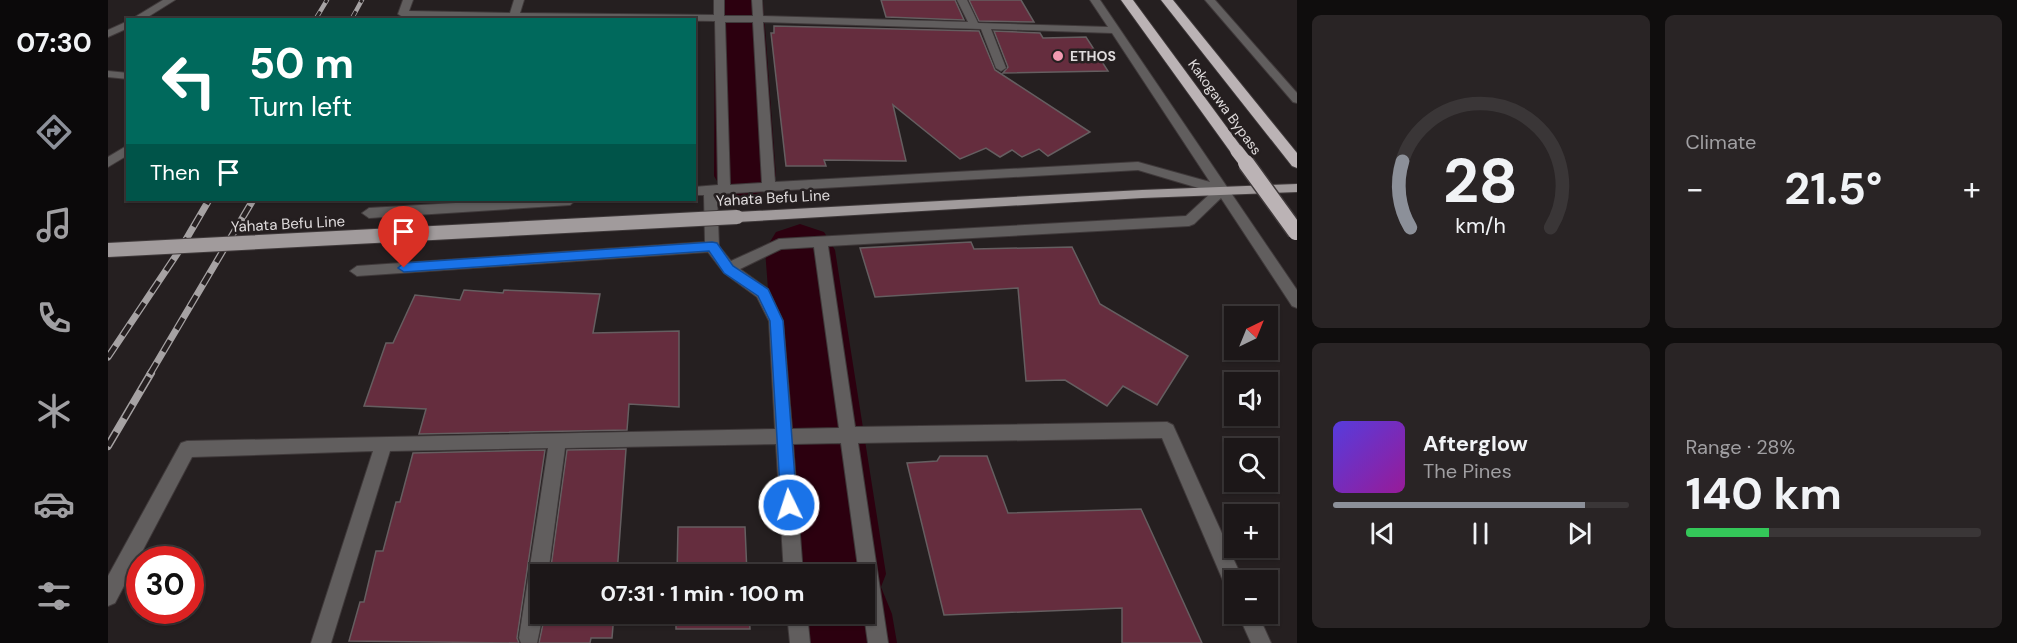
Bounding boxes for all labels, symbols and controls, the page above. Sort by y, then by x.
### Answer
text: 07:30 [16,25,92,60]
text: 50 m [249,36,354,91]
icon: left [150,42,228,120]
place label: ETHOS [1070,47,1116,65]
marker: ETHOS [1051,49,1065,63]
street label: Kakogawa Bypass [1184,56,1266,158]
text: Turn left [249,89,352,124]
icon: directions [33,111,75,153]
text: Climate [1686,129,1756,155]
text: 28 [1443,140,1518,221]
icon: arrive [212,156,245,189]
text: Then [150,158,200,187]
text: 21.5° [1784,159,1882,218]
text: − [1686,167,1704,210]
text: + [1963,167,1981,210]
street label: Yahata Befu Line [715,185,831,211]
icon: music [33,204,75,246]
pin [378,206,429,268]
street label: Yahata Befu Line [230,211,346,237]
text: km/h [1455,213,1506,241]
icon: arrive [387,215,420,248]
icon: phone [33,297,75,339]
north arrow [1224,306,1278,360]
map controls [1224,306,1278,624]
button: sound [1224,372,1278,426]
icon: climate [33,390,75,432]
text: Afterglow [1423,429,1528,458]
text: Range · 28% [1686,434,1795,460]
button: search [1224,438,1278,492]
text: The Pines [1423,458,1512,484]
text: 140 km [1686,464,1842,523]
position arrow [757,473,821,537]
icon: car [33,483,75,525]
button: + [1224,504,1278,558]
icon: previous [1366,517,1399,550]
icon: pause [1464,517,1497,550]
icon: next [1563,517,1596,550]
speed limit sign: 30 [126,546,204,624]
button: − [1224,570,1278,624]
icon: filters [33,575,75,617]
text: 07:31 · 1 min · 100 m [601,579,805,608]

